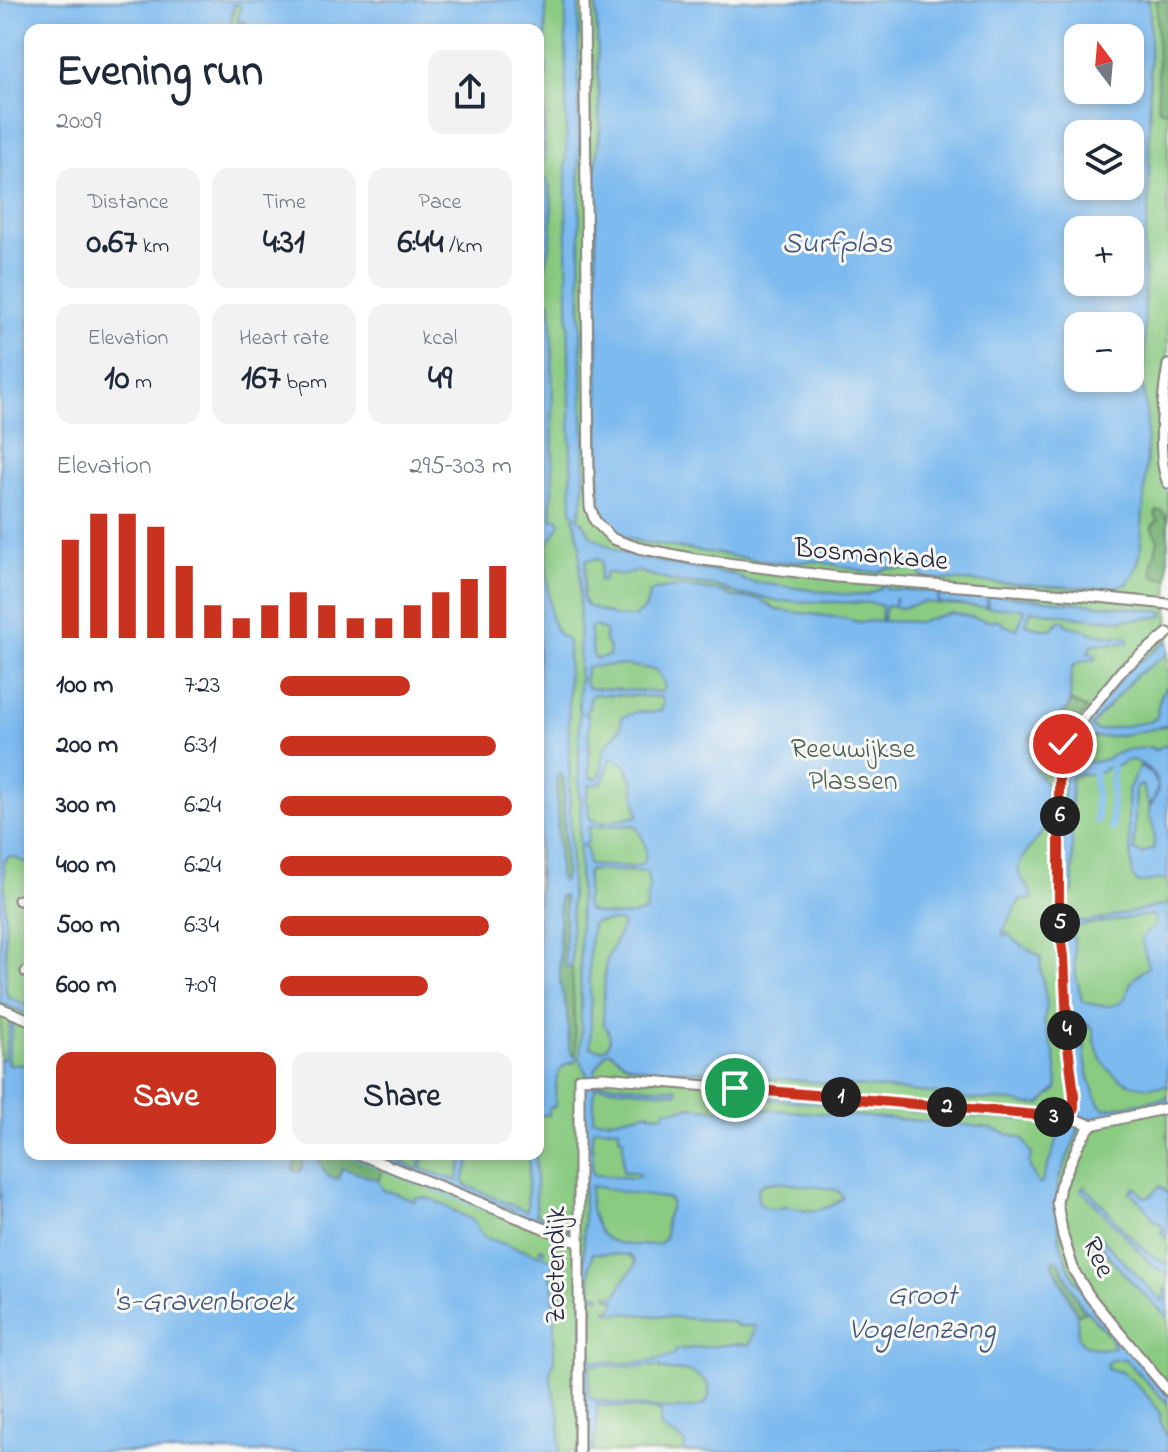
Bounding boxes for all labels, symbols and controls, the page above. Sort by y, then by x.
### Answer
north arrow [1064,24,1144,104]
map controls [1064,24,1144,392]
text: Evening run [56,41,263,105]
button: share [428,50,512,134]
text: 20:09 [56,103,101,141]
button: layers [1064,120,1144,200]
text: Distance [87,187,169,219]
text: Time [262,187,306,219]
text: Pace [419,187,461,219]
button: + [1064,216,1144,296]
text: 0.67 [87,219,137,269]
text: 4:31 [263,219,305,269]
text: 6:44 [398,219,443,269]
water label: Surfplas [782,223,893,267]
text: km [137,231,169,263]
text: /km [443,231,482,263]
button: − [1064,312,1144,392]
text: Elevation [88,323,168,355]
text: Heart rate [239,323,329,355]
text: kcal [423,323,457,355]
text: 10 [104,355,129,405]
text: 167 [241,355,281,405]
text: 49 [428,355,452,405]
text: m [129,367,152,399]
text: bpm [281,367,327,399]
text: Elevation [56,448,152,486]
text: 295–303 m [410,448,512,486]
street label: Bosmankade [792,529,950,583]
text: 100 m [56,667,113,705]
text: 7:23 [184,667,221,705]
pin [1029,710,1097,778]
icon: check [1041,722,1085,766]
text: 200 m [56,727,118,765]
text: 6:31 [184,727,217,765]
park label: Reeuwijkse Plassen [791,730,916,803]
text: 300 m [56,787,116,825]
text: 6:24 [184,787,221,825]
pin: 6 [1040,796,1080,836]
text: 6 [1055,800,1065,832]
text: 400 m [56,847,116,885]
text: 6:24 [184,847,221,885]
pin: 5 [1040,903,1080,943]
text: 500 m [56,907,120,945]
text: 6:34 [184,907,219,945]
text: 5 [1054,907,1066,939]
text: 600 m [56,967,117,1005]
text: 7:09 [184,967,216,1005]
pin: 4 [1047,1010,1087,1050]
text: 4 [1062,1014,1072,1046]
button: Save [56,1052,276,1144]
button: Share [292,1052,512,1144]
pin [701,1054,769,1122]
icon: arrive [713,1066,757,1110]
pin: 1 [821,1077,861,1117]
text: 1 [838,1081,845,1113]
pin: 2 [927,1087,967,1127]
text: 2 [942,1091,952,1123]
pin: 3 [1034,1097,1074,1137]
text: 3 [1049,1101,1059,1133]
street label: Zoetendijk [537,1206,578,1324]
street label: Ree [1070,1231,1124,1285]
water label: Groot Vogelenzang [849,1275,996,1353]
water label: 's-Gravenbroek [112,1281,296,1325]

